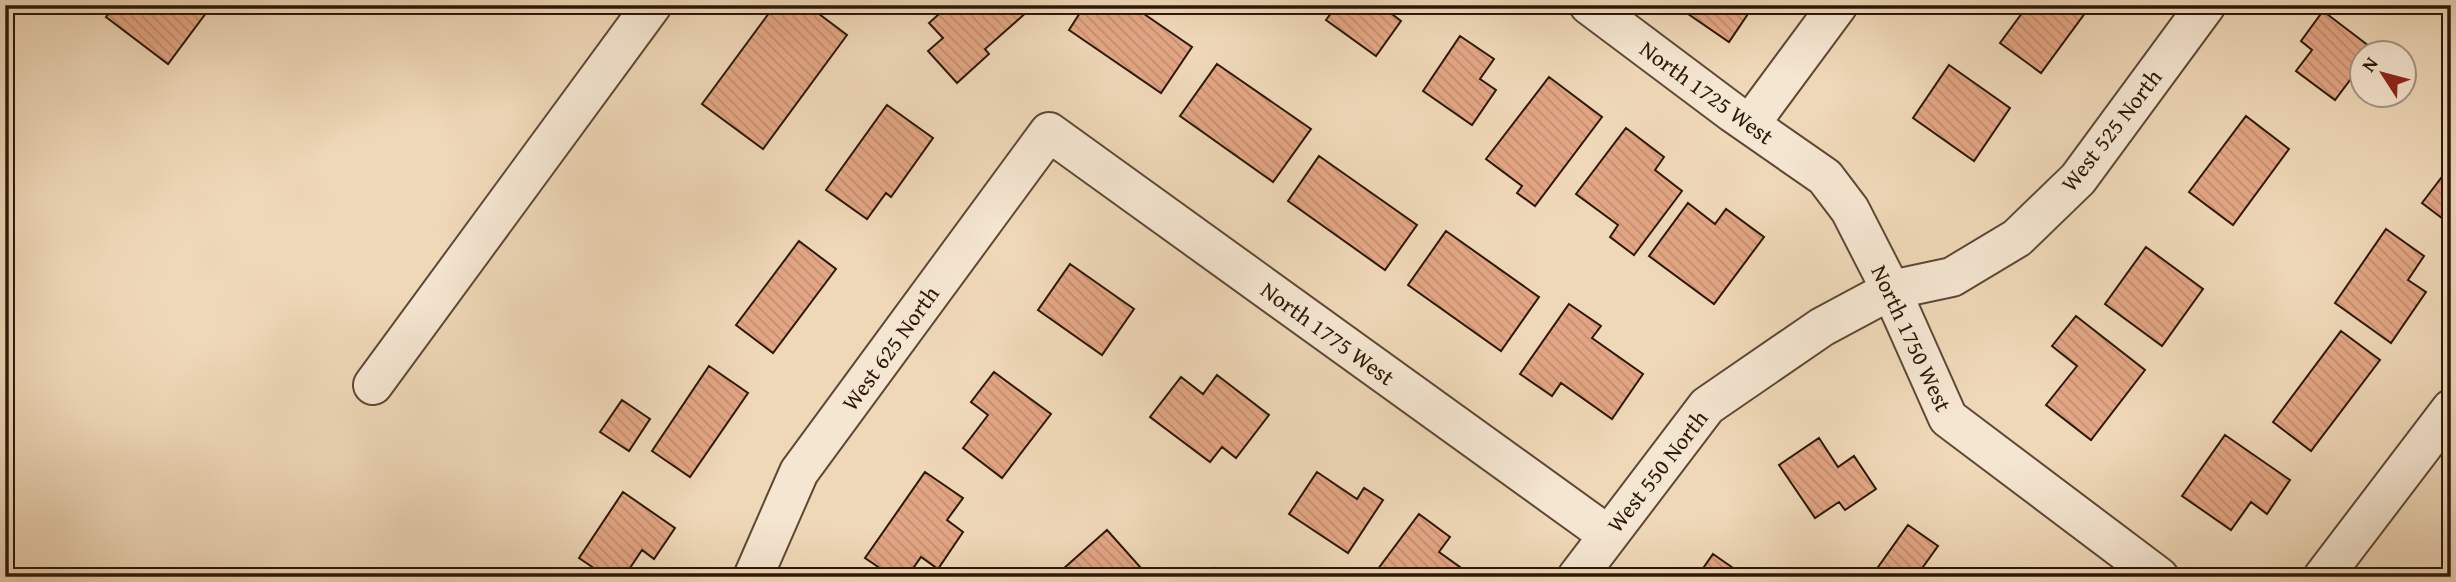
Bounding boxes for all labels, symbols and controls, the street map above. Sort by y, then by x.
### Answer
street label: North 1725 West [1633,32,1781,152]
north arrow [2348,38,2418,108]
text: N [2354,50,2384,77]
street label: West 525 North [2053,62,2169,198]
street label: North 1750 West [1864,259,1960,417]
street label: North 1775 West [1254,273,1402,393]
street label: West 625 North [833,279,947,417]
street label: West 550 North [1599,403,1715,539]

